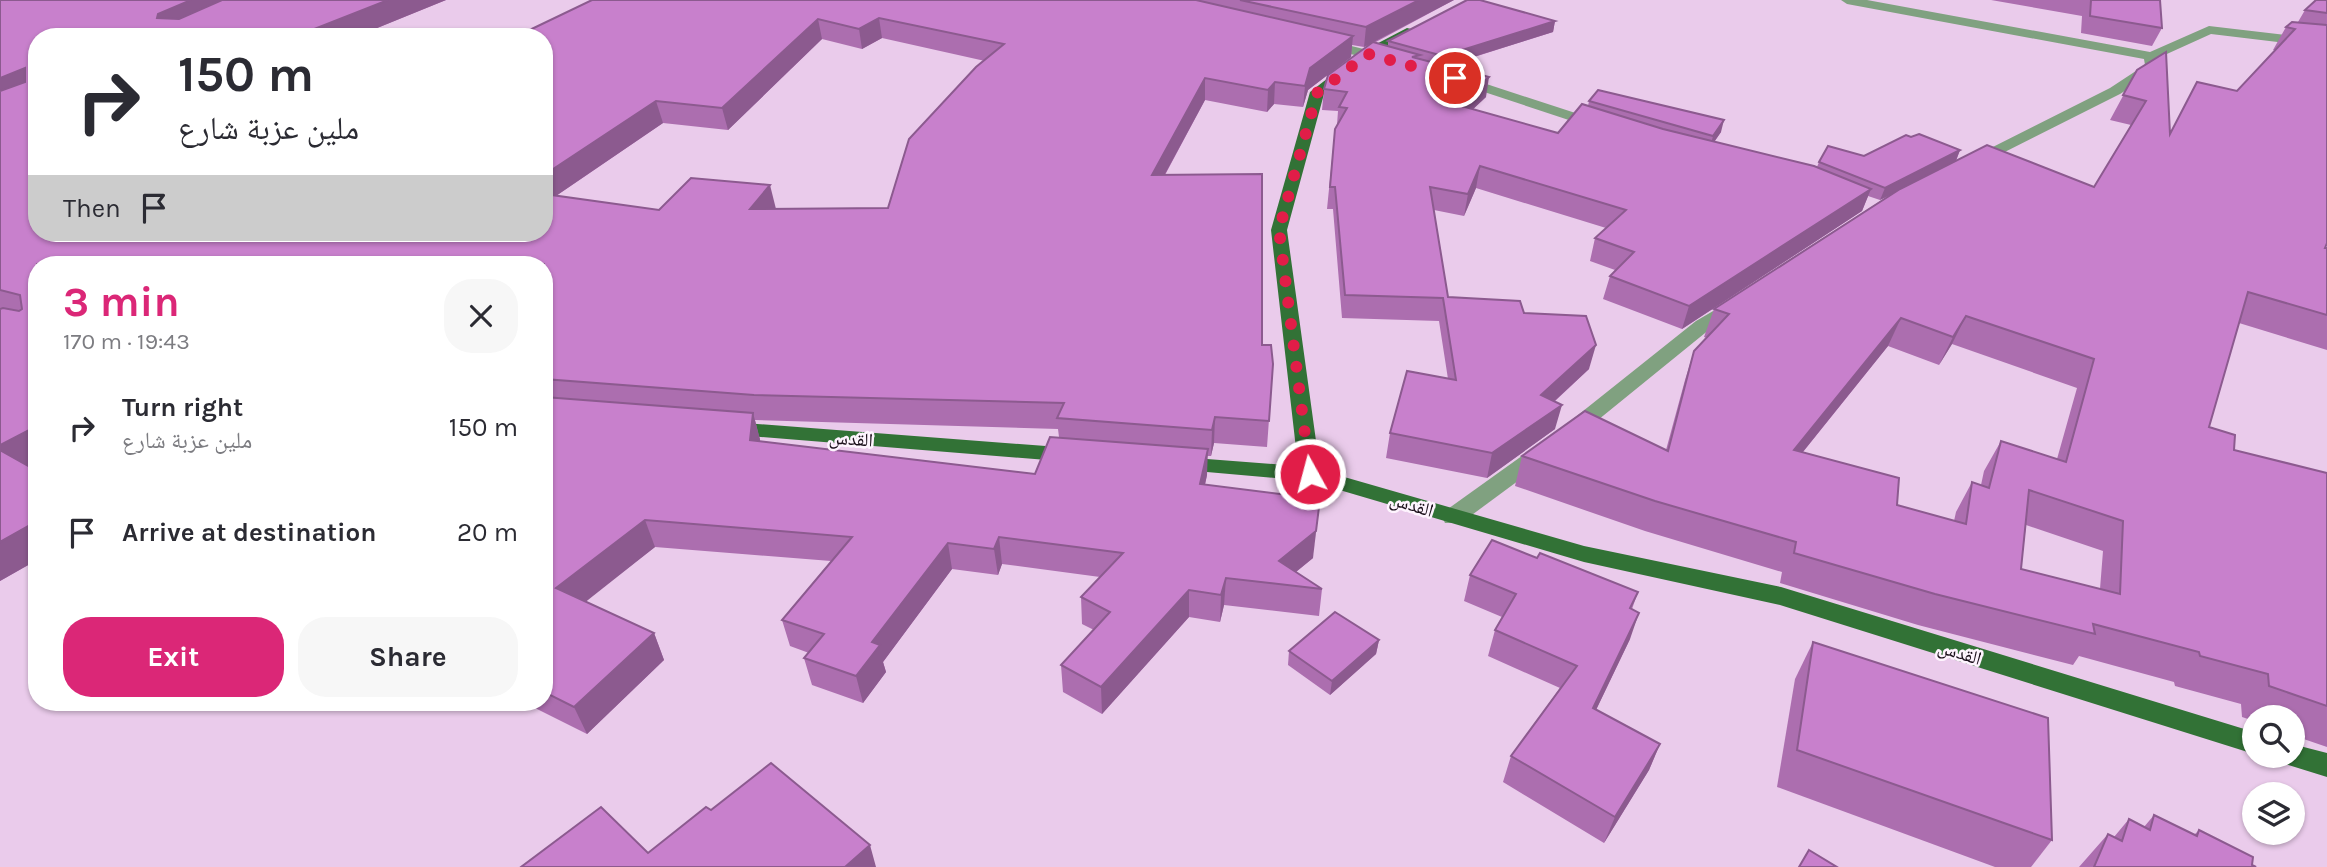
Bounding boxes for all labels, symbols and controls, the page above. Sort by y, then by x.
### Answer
text: 150 m [178,46,314,103]
pin [1425,48,1485,108]
icon: right [63,56,154,147]
icon: arrive [1436,59,1474,97]
text: ملين عزبة شارع [178,110,359,147]
icon: arrive [135,189,173,227]
text: Then [63,193,121,224]
text: 3 min [63,277,180,327]
button: close [444,279,518,353]
text: 170 m · 19:43 [63,328,190,355]
text: Turn right [122,392,243,423]
icon: right [63,409,101,447]
text: 150 m [449,412,518,443]
street label: القدس [828,426,874,452]
text: ملين عزبة شارع [122,427,252,454]
position arrow [1273,437,1347,511]
street label: القدس [1387,488,1436,522]
icon: arrive [63,514,101,552]
text: Arrive at destination [122,517,376,548]
text: 20 m [457,517,518,548]
button: Exit [63,617,284,697]
button: Share [298,617,518,697]
street label: القدس [1935,636,1984,670]
map controls [2242,705,2305,845]
button: search [2242,705,2305,768]
button: layers [2242,782,2305,845]

